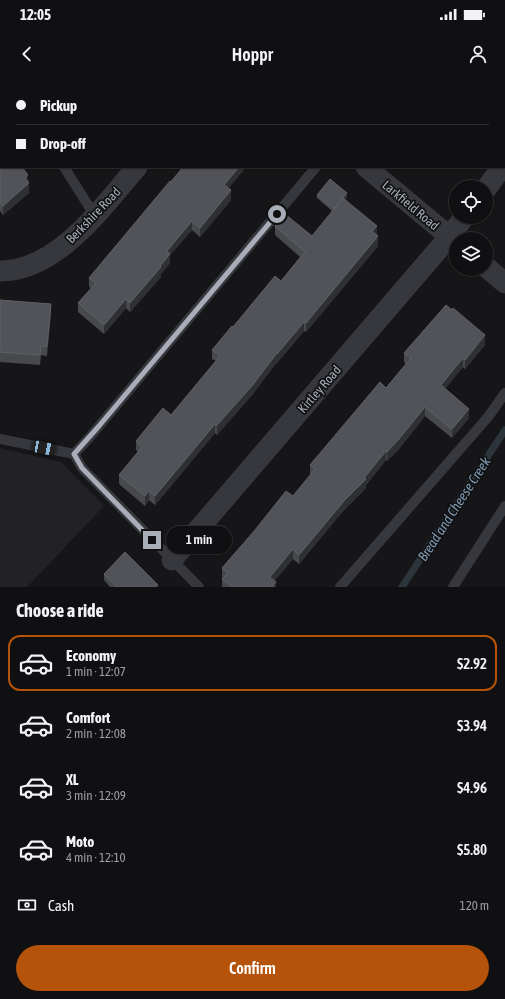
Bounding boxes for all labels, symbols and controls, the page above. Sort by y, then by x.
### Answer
text: 12:05 [20,6,51,23]
icon: back [16,43,38,65]
icon: person [467,43,489,65]
text: Hoppr [232,44,273,65]
text: Pickup [40,97,77,114]
text: Drop-off [40,135,86,152]
street label: Larkfield Road [379,177,442,233]
map controls [449,180,493,276]
button: locate [449,180,493,224]
street label: Berkshire Road [63,184,124,246]
route start [268,205,286,223]
button: layers [449,232,493,276]
street label: Kirtley Road [295,363,344,416]
car [31,440,57,456]
water label: Bread and Cheese Creek [414,453,494,564]
callout: 1 min [166,526,232,554]
route end [143,531,161,549]
text: 1 min [186,532,212,547]
text: Choose a ride [16,600,104,621]
icon: car [18,645,54,681]
text: Economy [66,647,116,664]
text: $2.92 [457,655,487,672]
text: 1 min · 12:07 [66,664,126,679]
icon: car [18,707,54,743]
text: Comfort [66,709,110,726]
text: $3.94 [457,717,487,734]
text: 2 min · 12:08 [66,726,126,741]
icon: car [18,769,54,805]
text: XL [66,771,79,788]
text: $4.96 [457,779,487,796]
text: 3 min · 12:09 [66,788,126,803]
icon: car [18,831,54,867]
text: Moto [66,833,94,850]
text: $5.80 [457,841,487,858]
text: 4 min · 12:10 [66,850,126,865]
icon: cash [16,894,38,916]
text: Cash [48,897,74,914]
text: 120 m [460,898,489,913]
button: Confirm [16,945,489,991]

